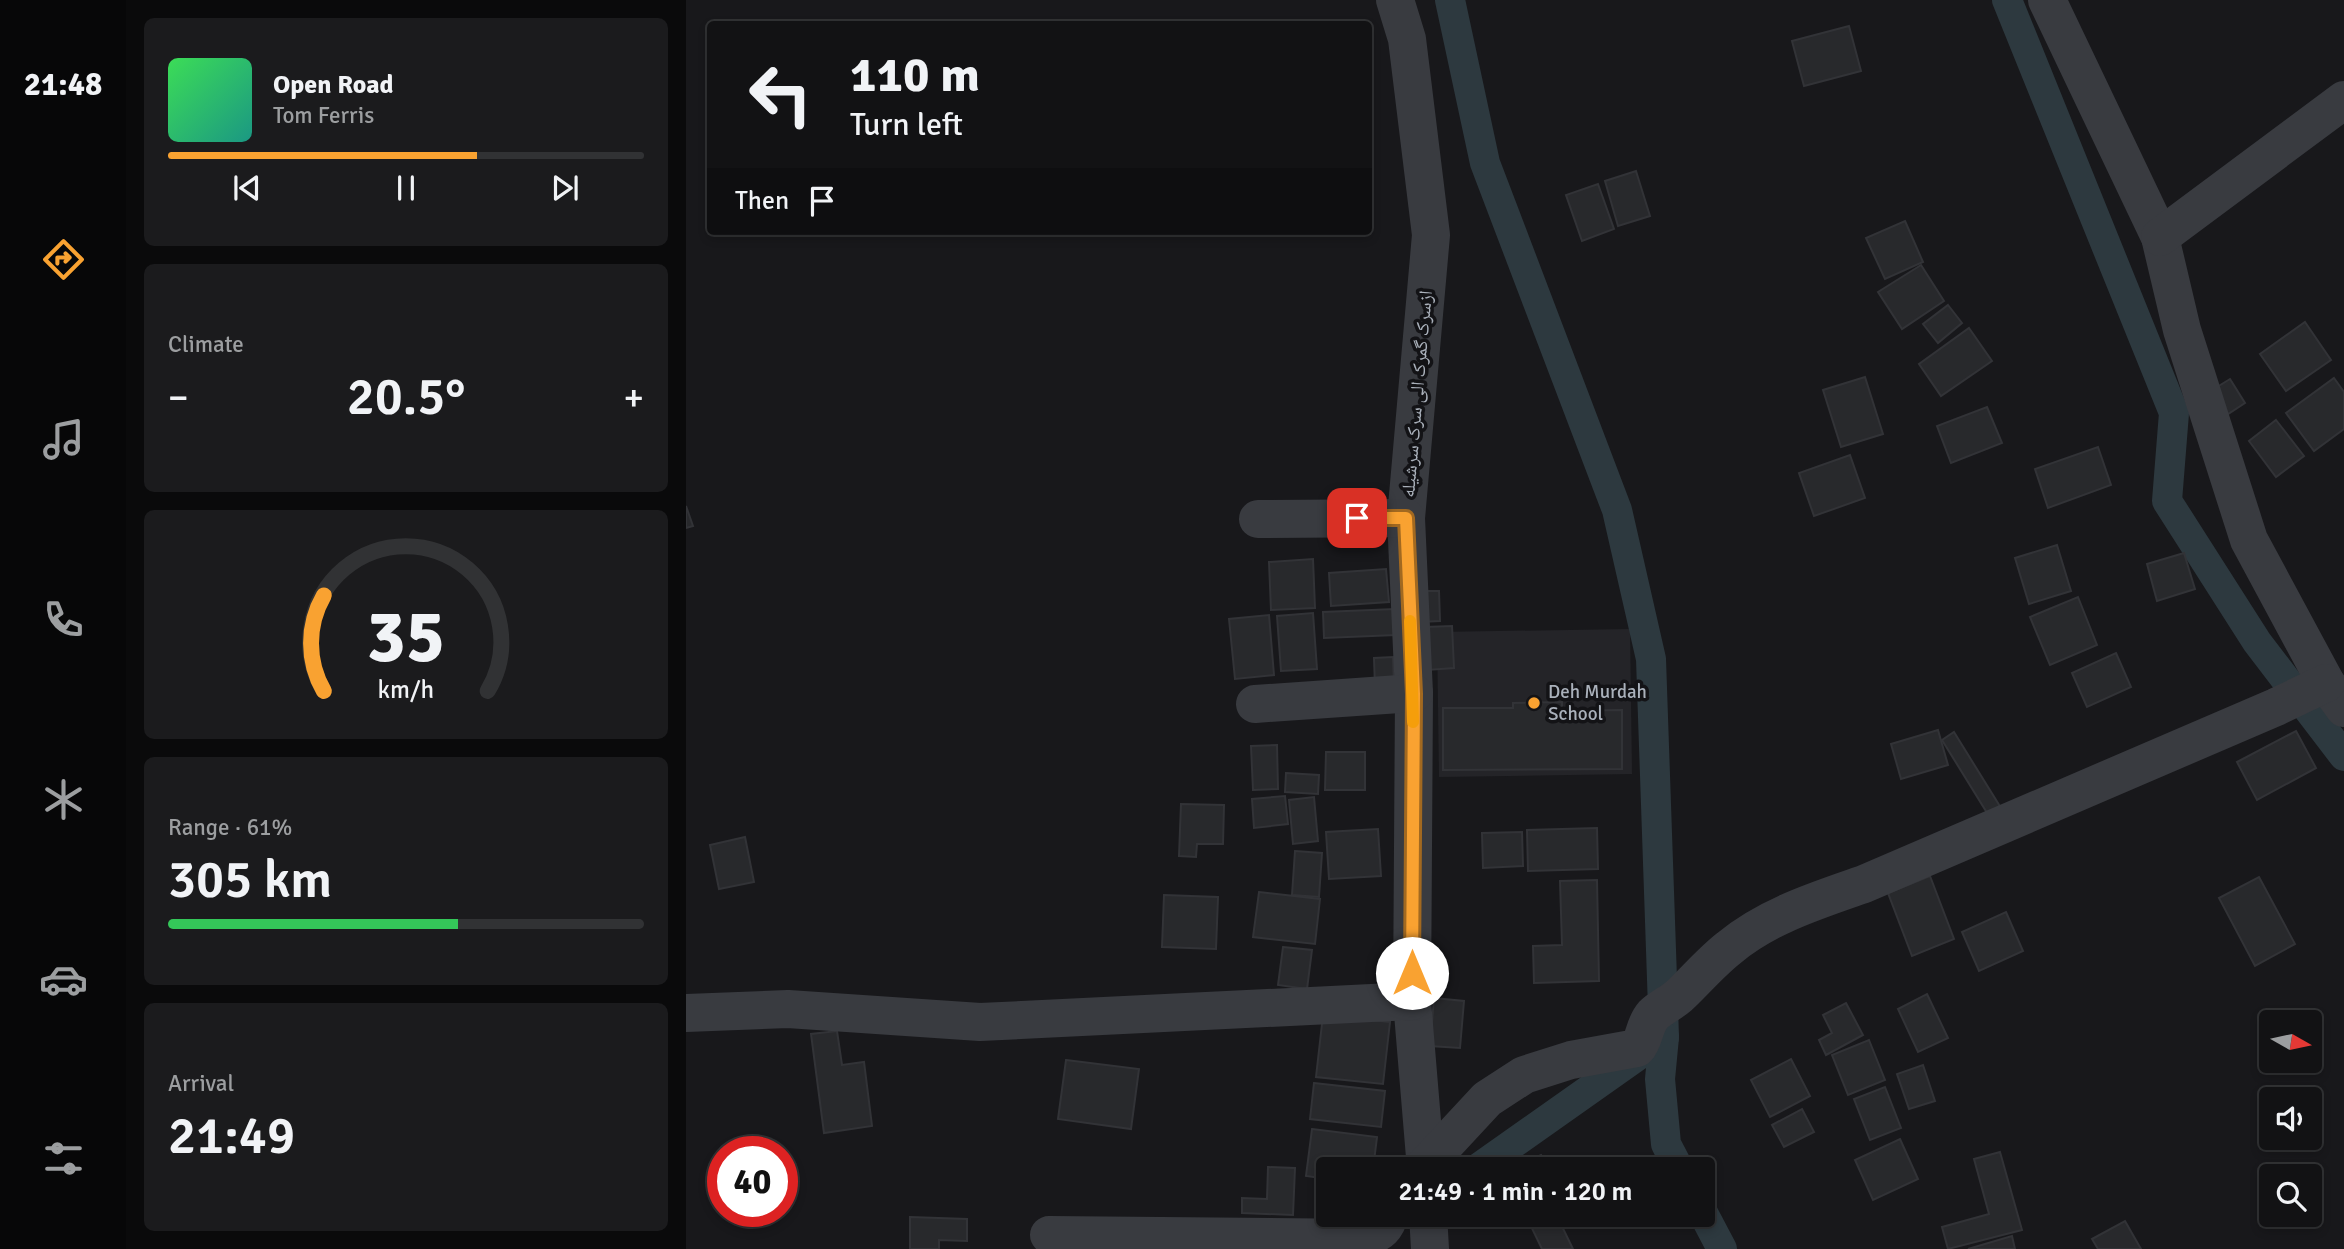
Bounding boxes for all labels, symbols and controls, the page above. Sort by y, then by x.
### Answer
text: 110 m [850,45,980,105]
icon: left [735,49,826,140]
text: 21:48 [24,65,102,104]
text: Open Road [273,69,394,101]
text: Tom Ferris [273,101,374,130]
text: Turn left [850,105,963,144]
icon: previous [228,169,266,207]
icon: pause [387,169,425,207]
icon: next [546,169,584,207]
icon: arrive [803,182,841,220]
text: Then [735,185,789,217]
icon: directions [39,235,88,284]
street label: ازسرک گمرک الی سرک سرشیله [1396,289,1438,499]
text: Climate [168,330,244,359]
text: 20.5° [347,365,465,429]
text: − [168,374,189,421]
text: + [623,374,644,421]
icon: music [39,415,88,464]
pin [1327,488,1387,548]
icon: arrive [1338,499,1376,537]
text: 35 [367,593,445,682]
icon: phone [39,595,88,644]
text: km/h [378,673,434,704]
place label: Deh Murdah School [1548,680,1647,726]
marker: Deh Murdah School [1526,695,1542,711]
icon: climate [39,775,88,824]
text: Range · 61% [168,813,292,842]
text: 305 km [168,848,332,912]
position arrow [1375,936,1449,1010]
icon: car [39,955,88,1004]
north arrow [2259,1010,2322,1073]
map controls [2259,1010,2322,1227]
text: Arrival [168,1069,234,1098]
button: sound [2259,1087,2322,1150]
text: 21:49 [168,1104,295,1168]
icon: filters [39,1134,88,1183]
speed limit sign: 40 [707,1136,798,1227]
button: search [2259,1164,2322,1227]
text: 21:49 · 1 min · 120 m [1399,1176,1632,1208]

